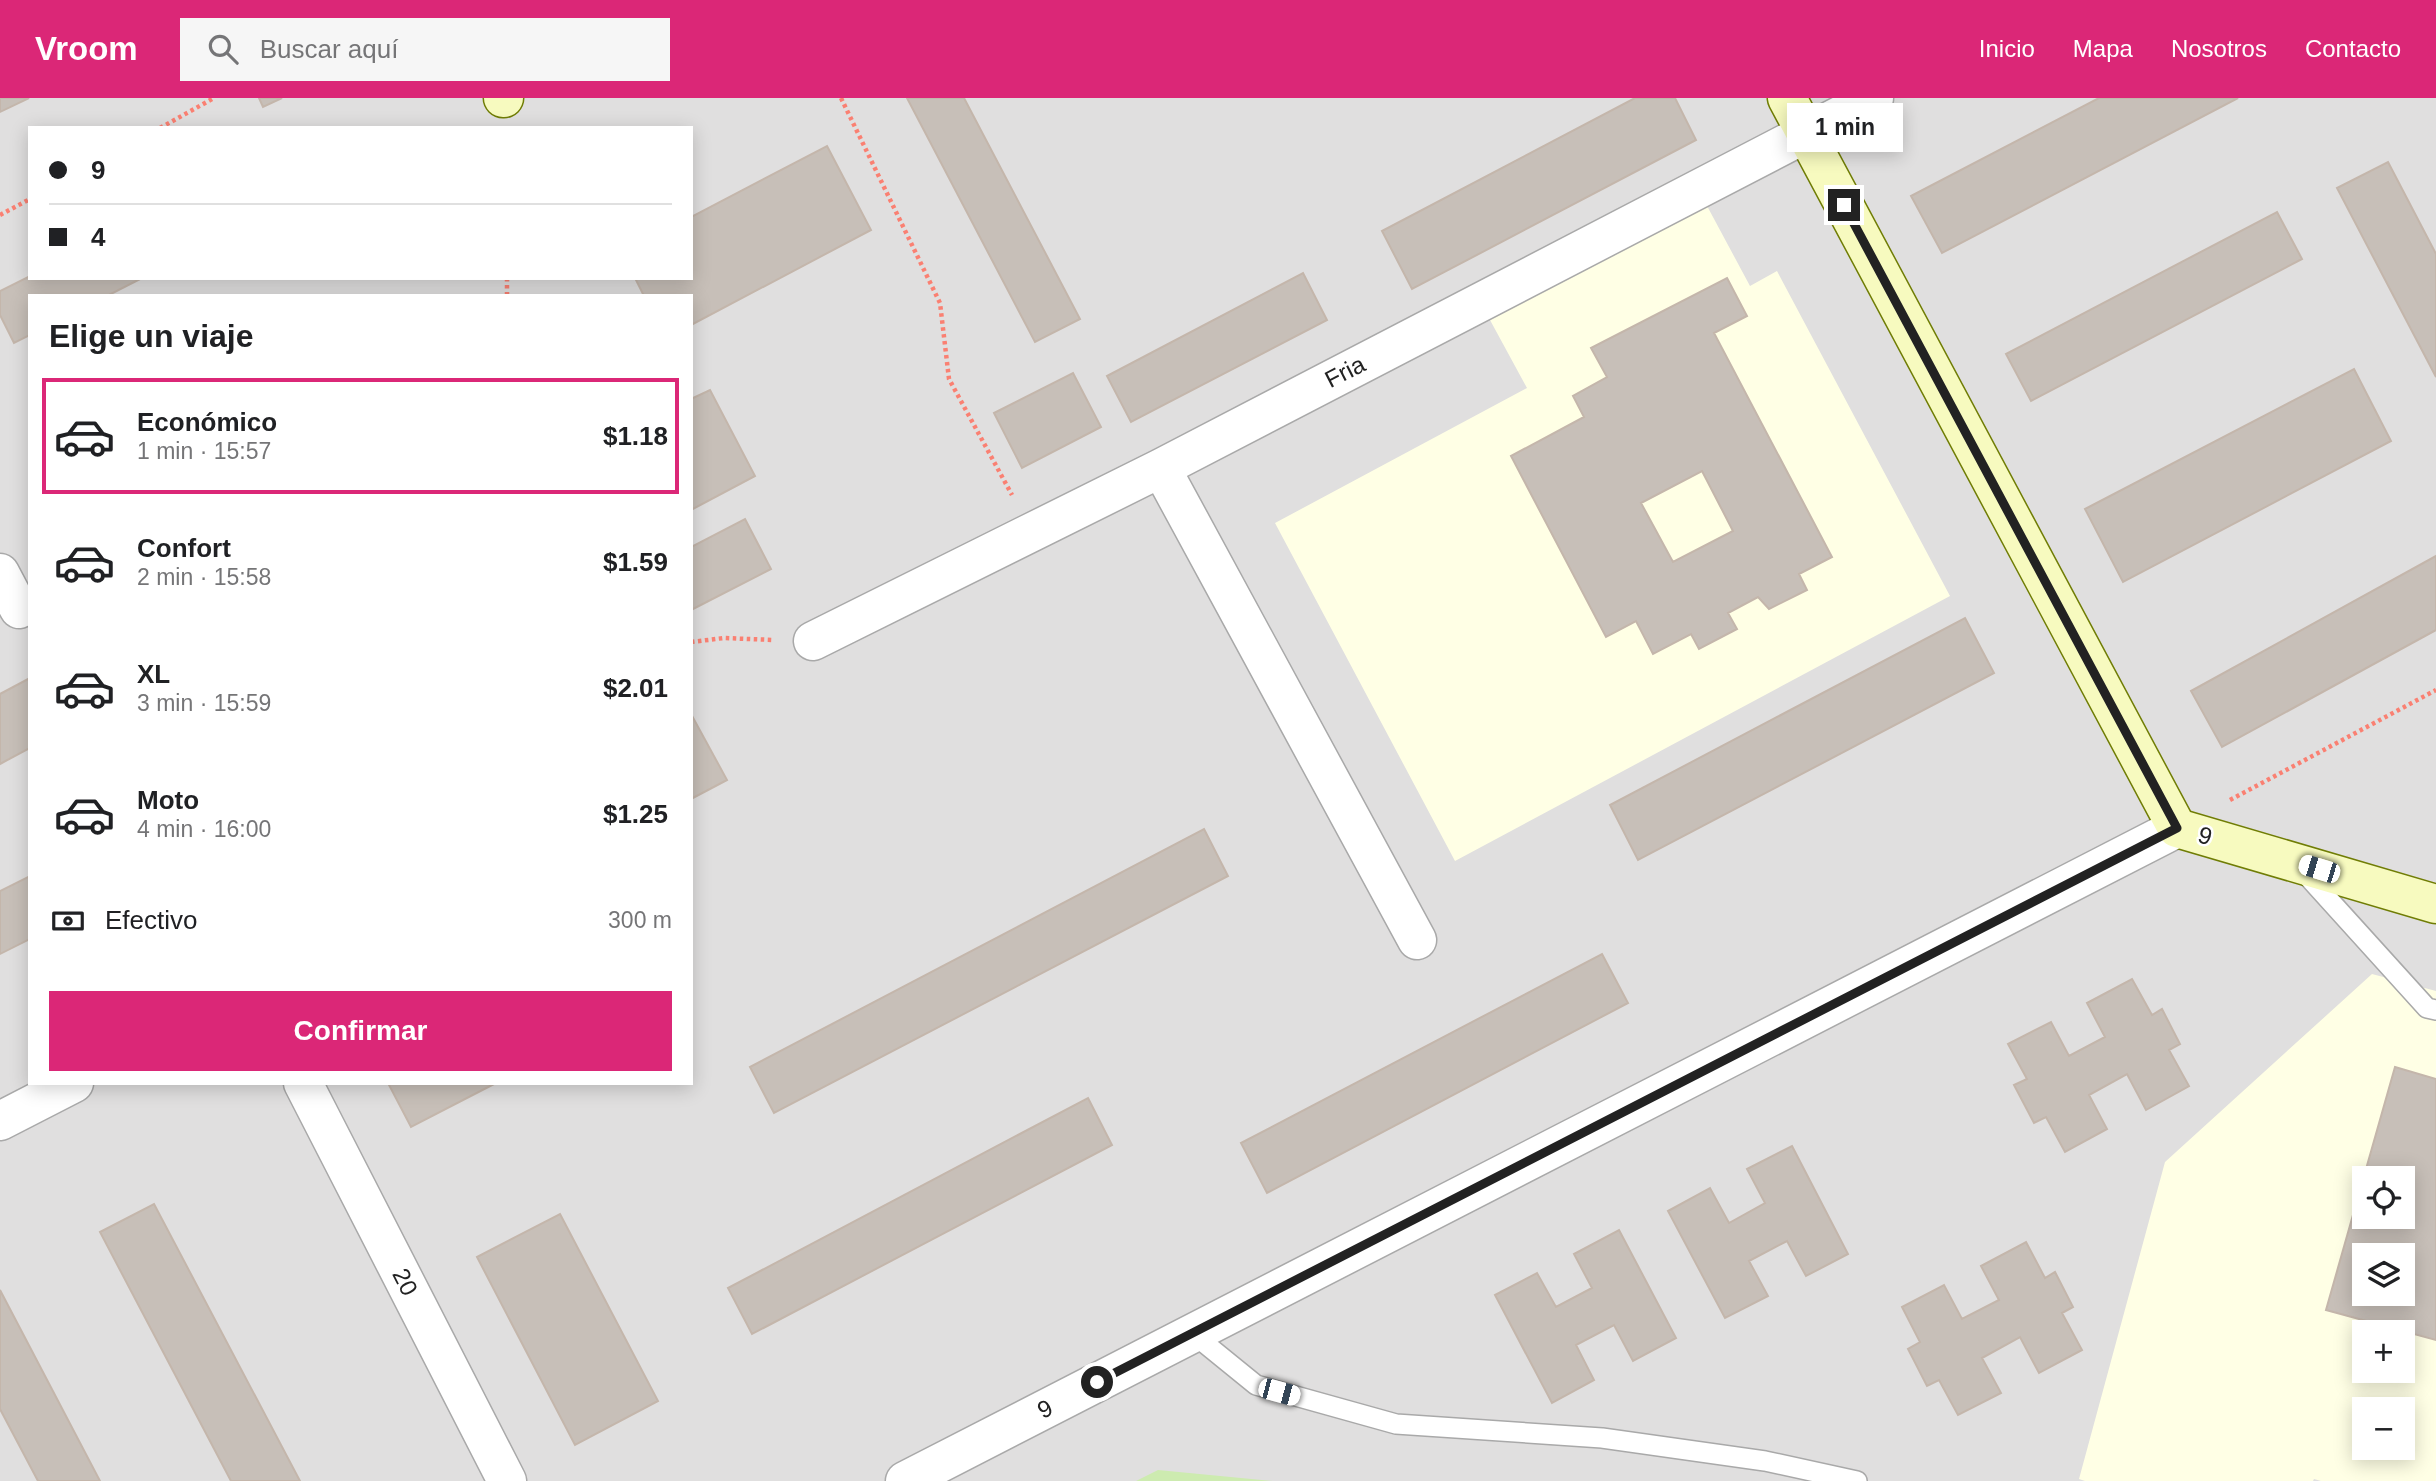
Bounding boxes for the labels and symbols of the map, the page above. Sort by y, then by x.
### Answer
callout: 1 min [1786,104,1902,153]
route end [1828,189,1860,221]
street label: Fria [1320,350,1370,393]
street label: 9 [2195,821,2215,850]
car [2296,853,2343,885]
street label: 20 [387,1264,424,1300]
route start [1081,1366,1113,1398]
car [1256,1376,1303,1408]
street label: 9 [1033,1393,1057,1424]

